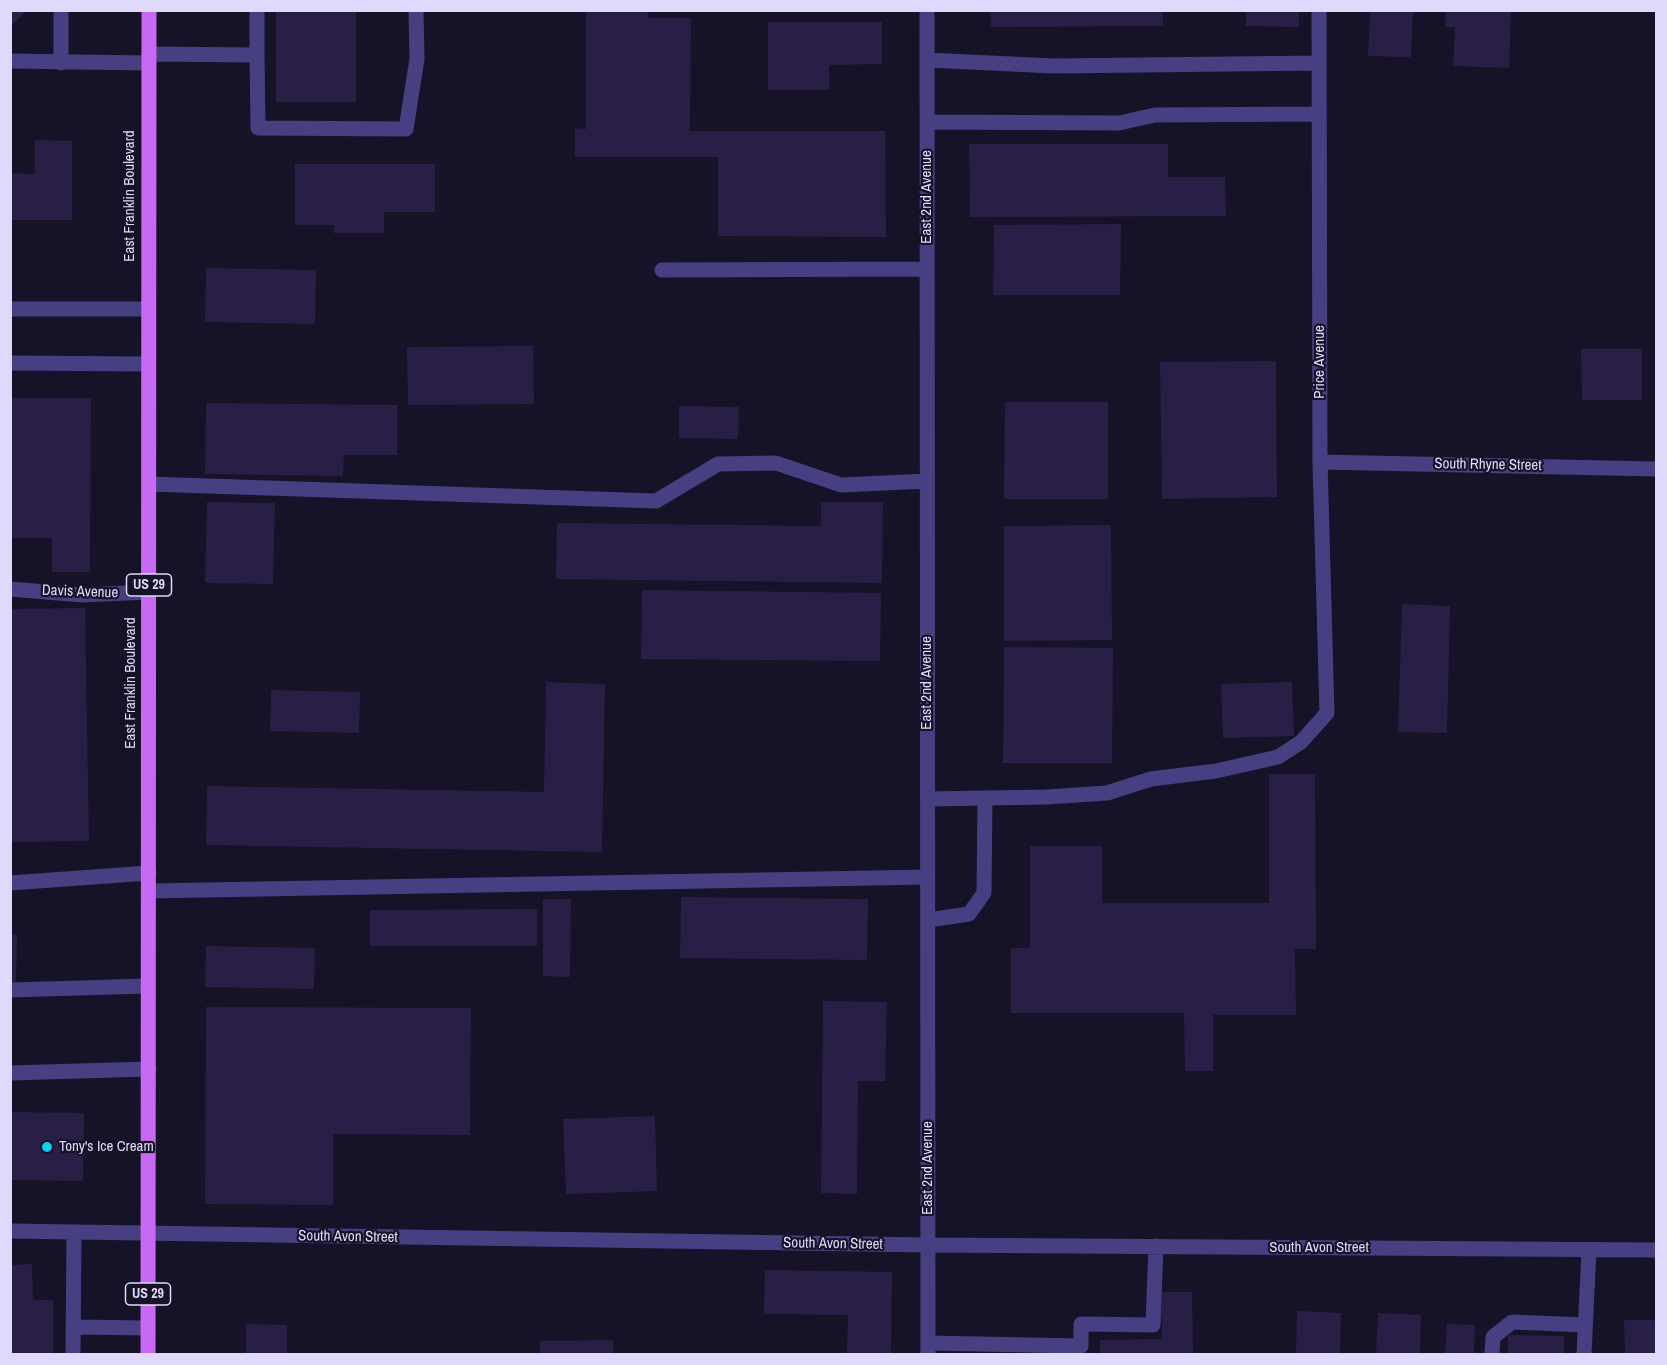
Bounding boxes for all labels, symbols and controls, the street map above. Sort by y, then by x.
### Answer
street label: East Franklin Boulevard [121,130,139,262]
street label: East 2nd Avenue [918,150,936,244]
street label: Price Avenue [1311,325,1329,399]
street label: South Rhyne Street [1434,455,1542,475]
road number: US 29 [126,574,172,596]
street label: Davis Avenue [42,582,118,602]
street label: East Franklin Boulevard [122,617,140,749]
street label: East 2nd Avenue [918,636,936,730]
street label: East 2nd Avenue [919,1121,937,1215]
place label: Tony's Ice Cream [59,1138,154,1156]
marker: Tony's Ice Cream [40,1140,54,1154]
street label: South Avon Street [298,1227,398,1247]
street label: South Avon Street [783,1234,883,1254]
street label: South Avon Street [1269,1239,1369,1257]
road number: US 29 [126,1283,170,1305]

